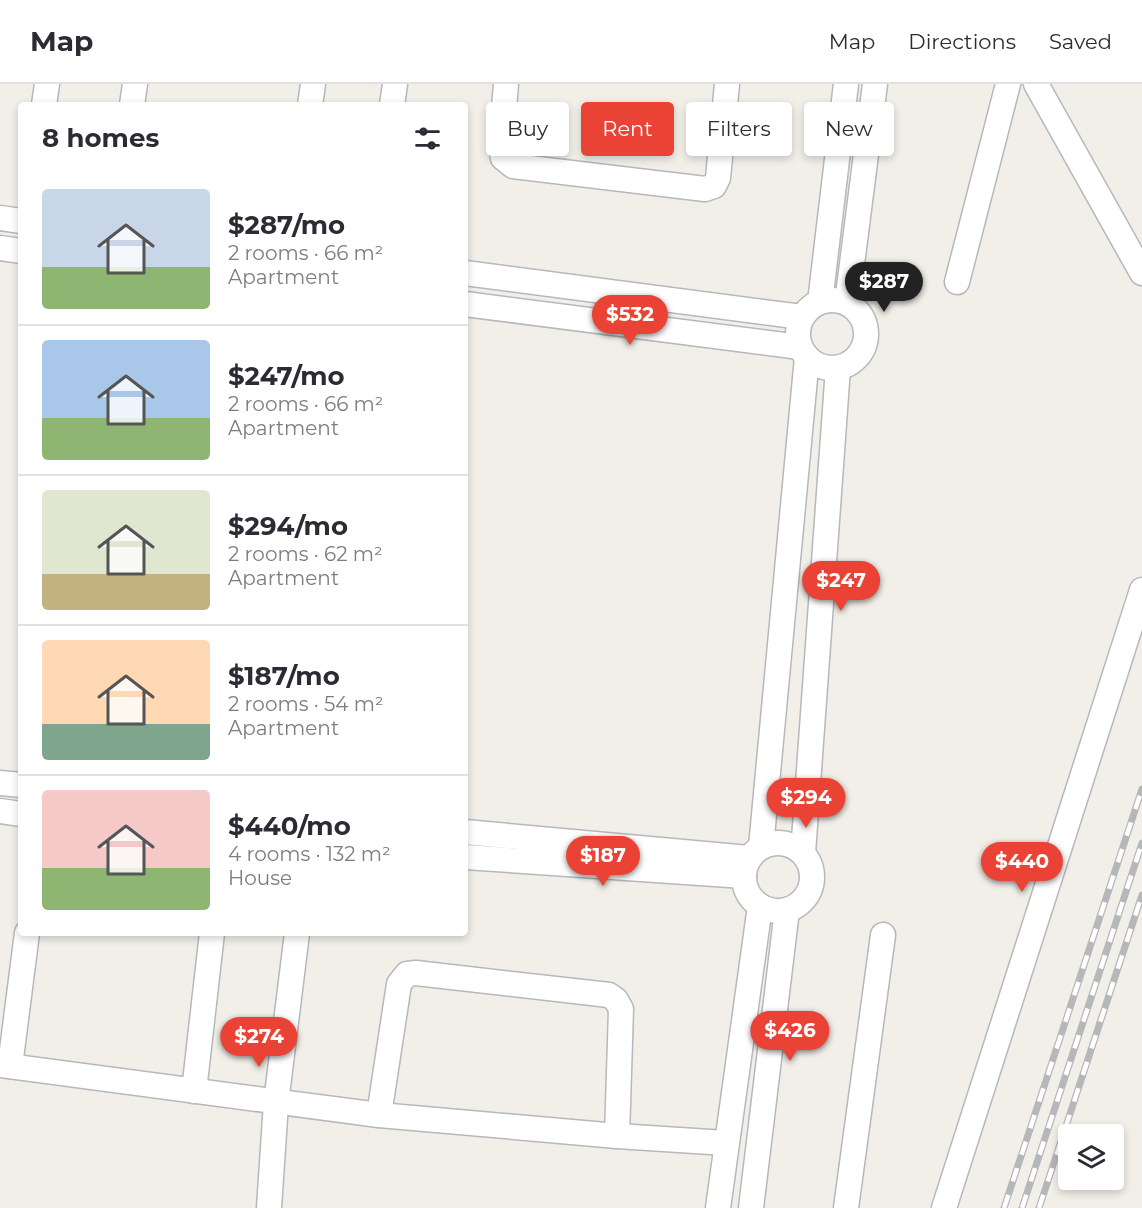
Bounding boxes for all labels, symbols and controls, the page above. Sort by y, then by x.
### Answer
text: Map [30,24,93,58]
text: Map [829,29,875,54]
text: Directions [908,29,1016,54]
text: Saved [1049,29,1112,54]
chip: Buy [486,102,569,156]
chip: Rent [581,102,674,156]
chip: Filters [686,102,792,156]
chip: New [804,102,894,156]
text: 8 homes [42,122,159,154]
icon: filters [411,122,444,155]
text: $287/mo [228,209,345,241]
icon: home [90,213,162,285]
text: 2 rooms · 66 m² [228,241,383,265]
pin: $287 [848,262,920,313]
text: Apartment [228,265,339,289]
text: $287 [859,269,909,293]
pin: $532 [594,295,666,346]
text: $532 [606,302,654,326]
text: $247/mo [228,360,345,392]
icon: home [90,364,162,436]
text: 2 rooms · 66 m² [228,392,383,416]
text: Apartment [228,416,339,440]
text: $294/mo [228,510,348,542]
icon: home [90,514,162,586]
text: 2 rooms · 62 m² [228,542,383,566]
pin: $247 [805,561,877,612]
text: Apartment [228,566,339,590]
text: $247 [816,568,866,592]
text: $187/mo [228,660,340,692]
icon: home [90,664,162,736]
text: 2 rooms · 54 m² [228,692,384,716]
text: Apartment [228,716,339,740]
pin: $294 [770,778,842,829]
text: $294 [780,785,832,809]
text: $440/mo [228,810,351,842]
icon: home [90,814,162,886]
pin: $187 [567,836,639,887]
text: 4 rooms · 132 m² [228,842,391,866]
pin: $440 [986,842,1058,893]
text: $187 [580,843,626,867]
text: $440 [995,849,1049,873]
text: House [228,866,292,890]
pin: $426 [754,1011,826,1062]
pin: $274 [223,1017,295,1068]
text: $426 [764,1018,816,1042]
text: $274 [234,1024,284,1048]
map controls [1058,1124,1124,1190]
button: layers [1058,1124,1124,1190]

